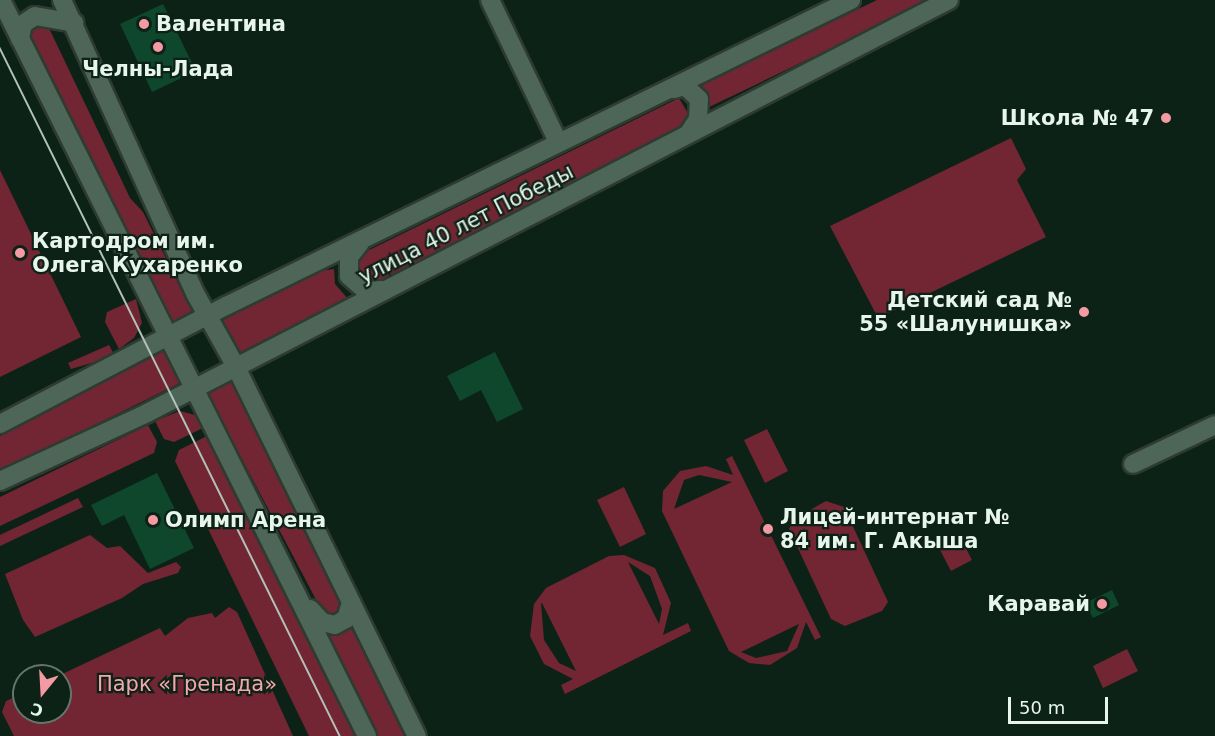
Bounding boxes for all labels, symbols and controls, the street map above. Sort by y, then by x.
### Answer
place label: Валентина [156,11,286,37]
marker: Валентина [137,17,151,31]
marker: Челны-Лада [151,40,165,54]
place label: Челны-Лада [82,56,234,82]
place label: Школа № 47 [1001,105,1154,131]
marker: Школа № 47 [1159,111,1173,125]
street label: улица 40 лет Победы [354,159,578,289]
place label: Картодром им. Олега Кухаренко [32,228,243,278]
marker: Картодром им. Олега Кухаренко [13,246,27,260]
place label: Детский сад № 55 «Шалунишка» [859,287,1072,337]
marker: Детский сад № 55 «Шалунишка» [1077,305,1091,319]
place label: Лицей-интернат № 84 им. Г. Акыша [780,504,1009,554]
place label: Олимп Арена [165,507,326,533]
marker: Олимп Арена [146,513,160,527]
marker: Лицей-интернат № 84 им. Г. Акыша [761,522,775,536]
place label: Каравай [987,591,1090,617]
marker: Каравай [1095,597,1109,611]
north arrow [12,664,72,724]
park label: Парк «Гренада» [97,671,277,697]
scale bar [1011,685,1112,723]
text: 50 m [1019,697,1065,718]
text: С [28,699,45,721]

